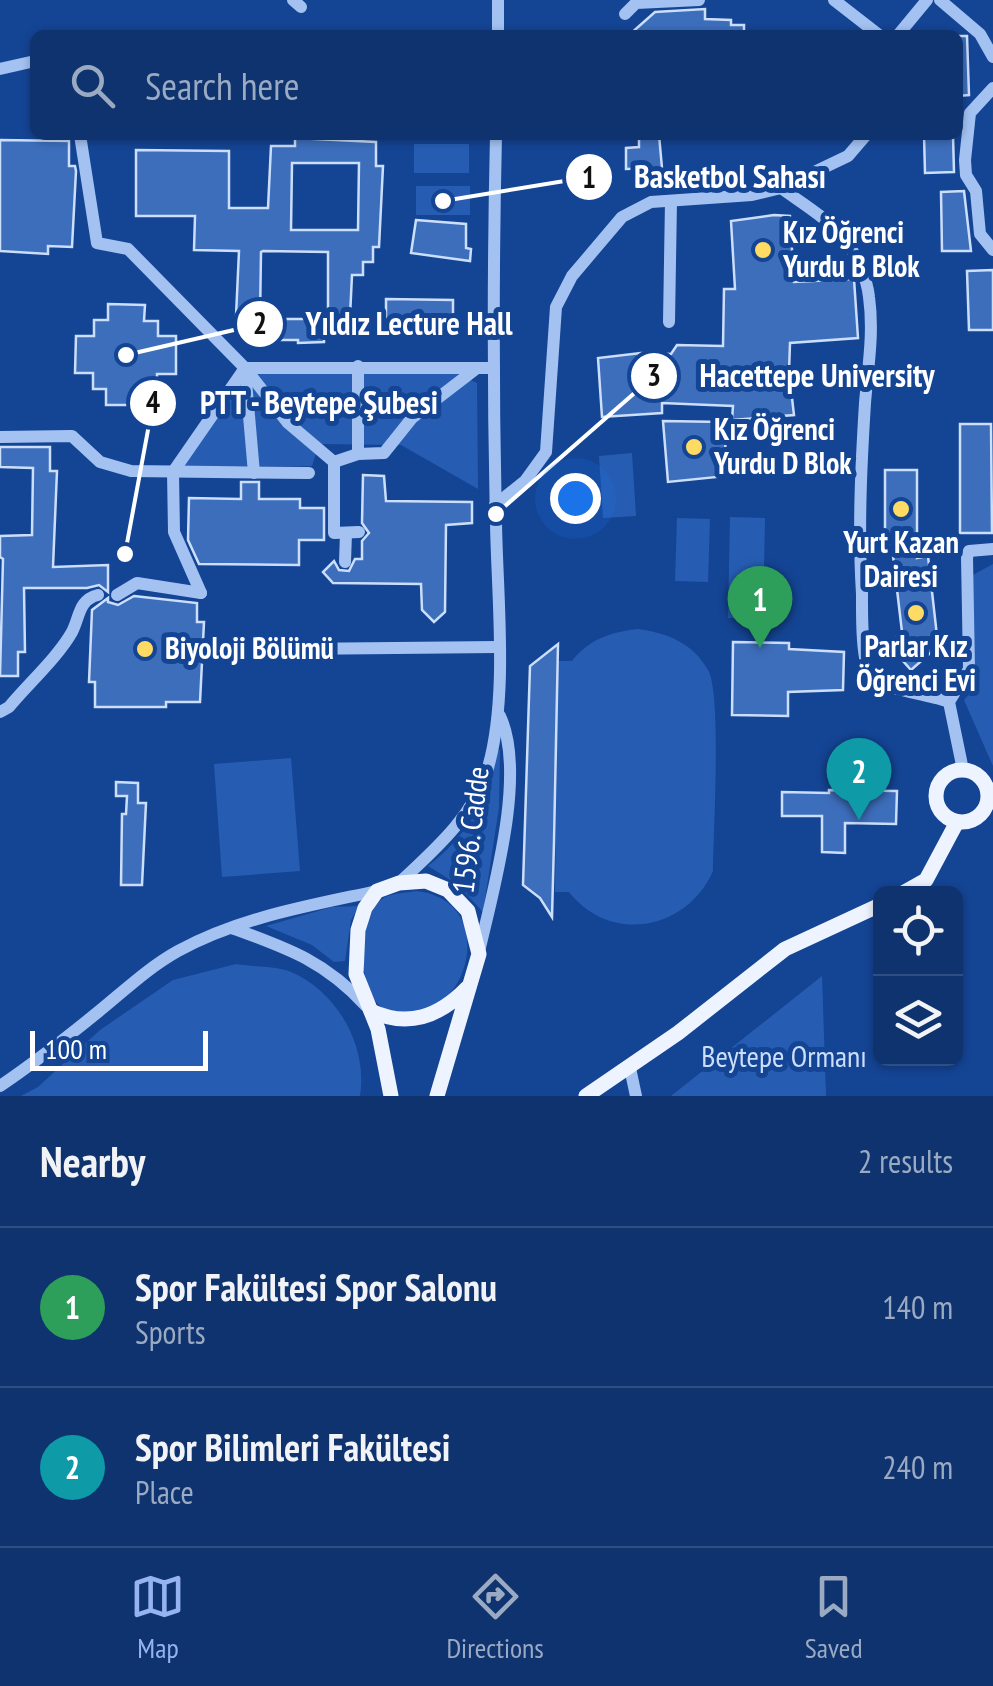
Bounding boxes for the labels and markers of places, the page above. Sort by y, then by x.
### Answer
callout: Basketbol Sahası [564,146,846,208]
place label: Kız Öğrenci Yurdu B Blok [782,212,920,285]
marker: Kız Öğrenci Yurdu B Blok [752,239,774,261]
callout: Yıldız Lecture Hall [235,293,533,355]
callout: Hacettepe University [629,345,954,407]
callout: PTT - Beytepe Şubesi [128,372,460,434]
place label: Kız Öğrenci Yurdu D Blok [713,409,852,482]
marker: Kız Öğrenci Yurdu D Blok [683,436,705,458]
marker: Yurt Kazan Dairesi [890,498,912,520]
place label: Yurt Kazan Dairesi [842,522,959,595]
pin: 1 [728,566,792,648]
marker: Parlar Kız Öğrenci Evi [905,602,927,624]
place label: Parlar Kız Öğrenci Evi [856,626,976,699]
place label: Biyoloji Bölümü [165,628,334,667]
marker: Biyoloji Bölümü [134,638,156,660]
pin: 2 [826,738,892,820]

